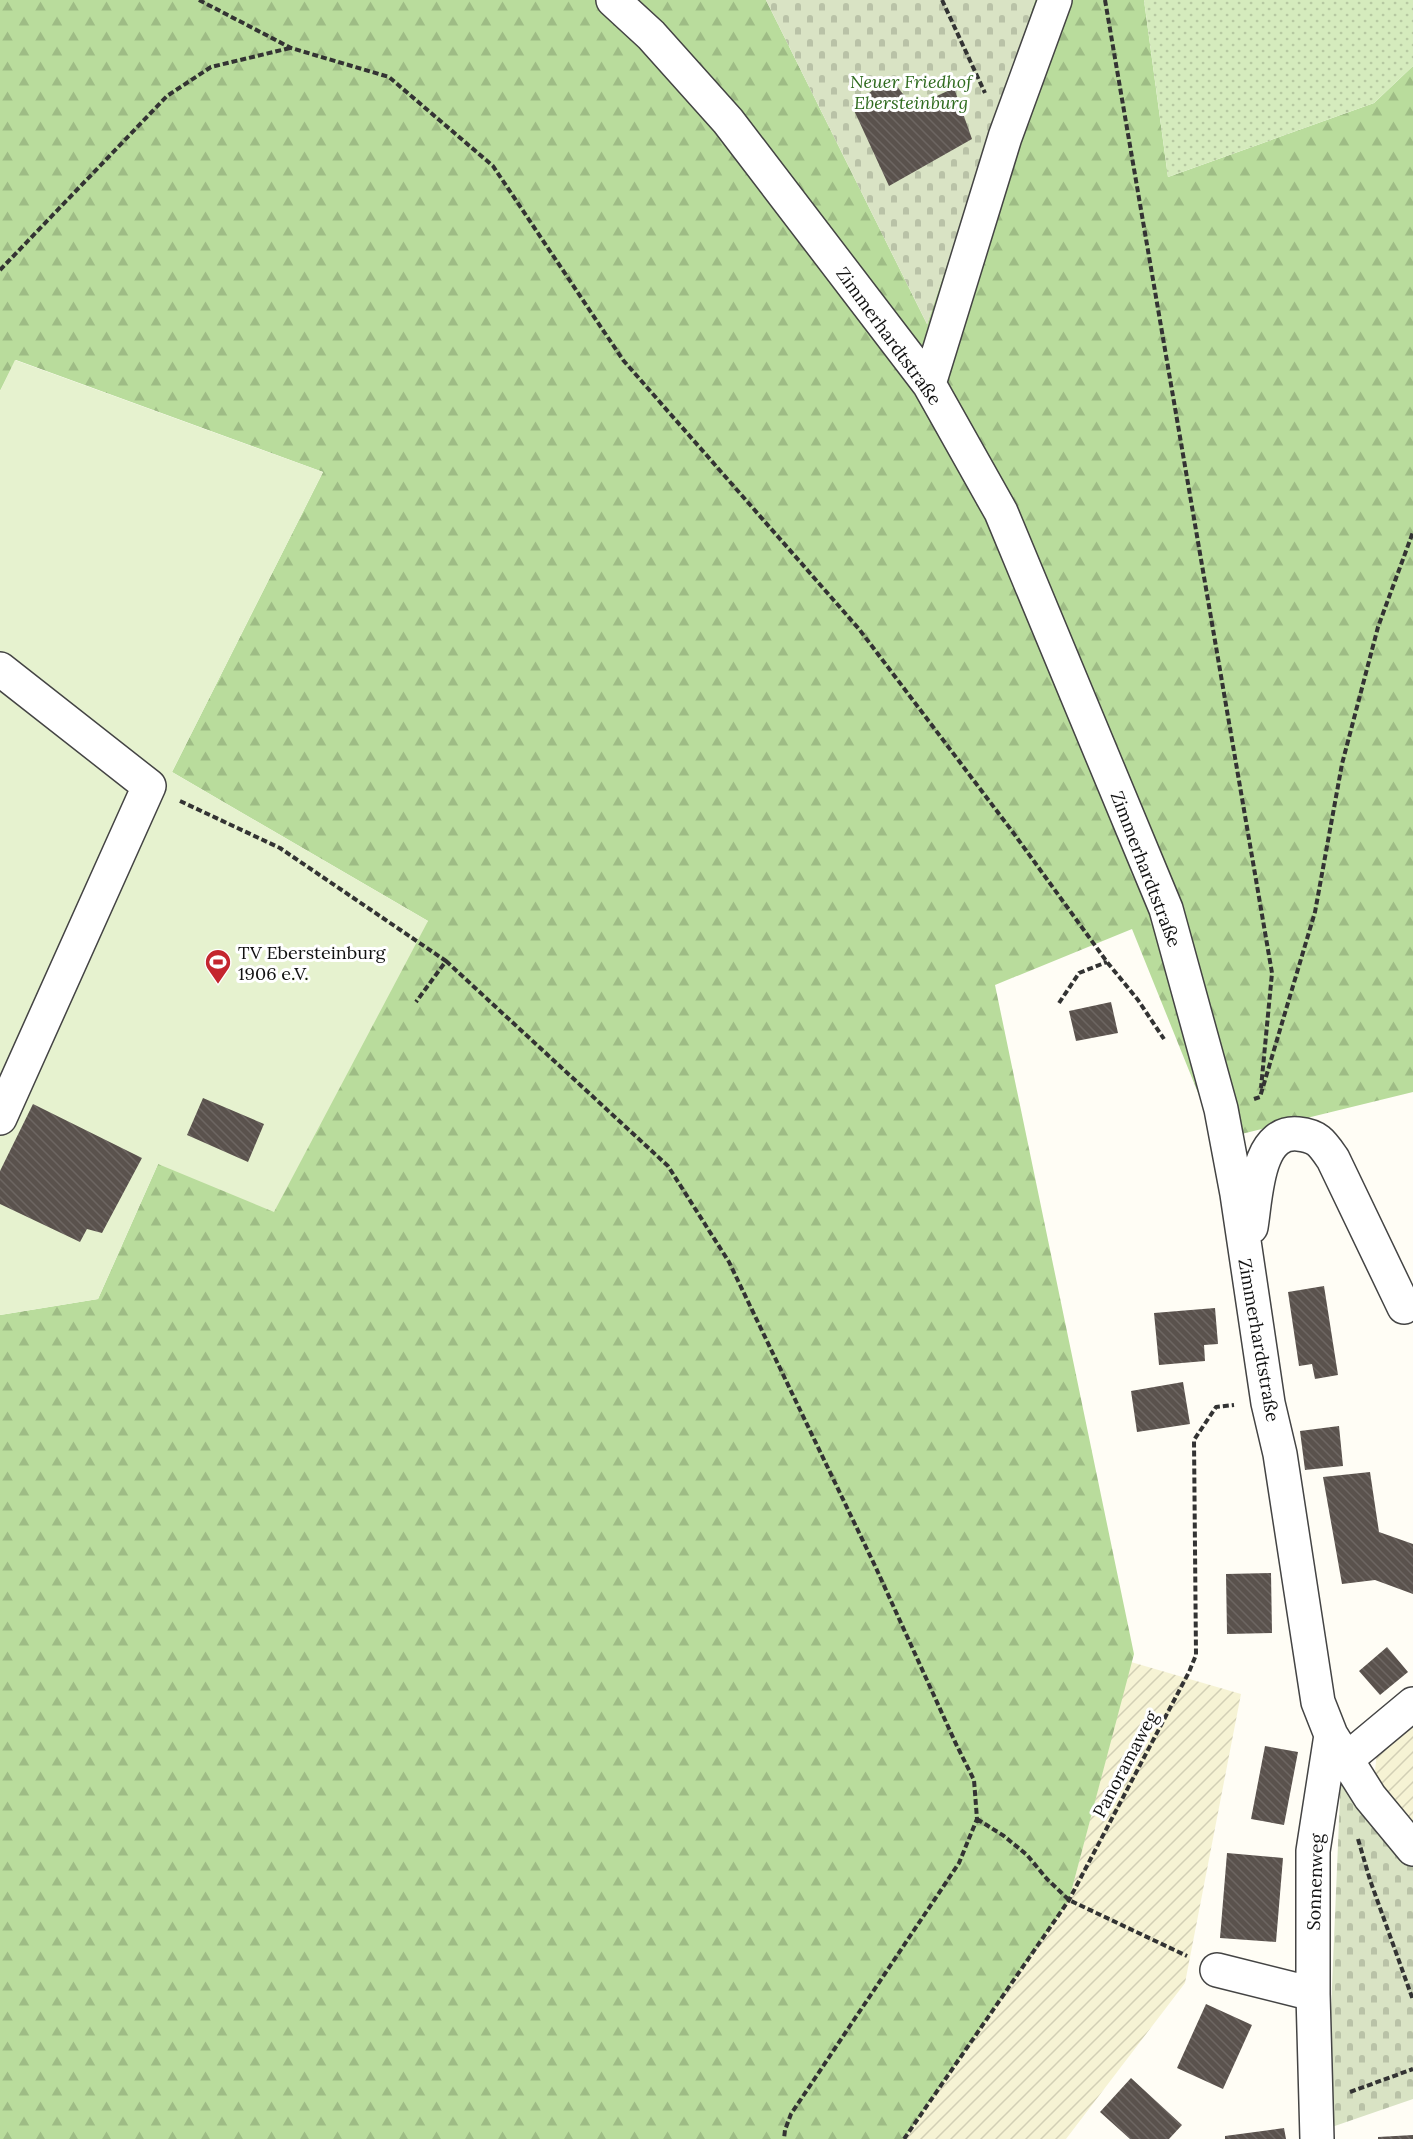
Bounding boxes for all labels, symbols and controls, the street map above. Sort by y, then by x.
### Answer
park label: Neuer Friedhof Ebersteinburg [850,70,974,114]
street label: Zimmerhardtstraße [831,262,947,410]
street label: Zimmerhardtstraße [1106,788,1186,950]
place label: TV Ebersteinburg 1906 e.V. [238,941,387,985]
sports icon: TV Ebersteinburg 1906 e.V. [203,947,233,985]
street label: Zimmerhardtstraße [1233,1257,1285,1424]
street label: Panoramaweg [1087,1706,1163,1821]
street label: Sonnenweg [1302,1832,1328,1931]

